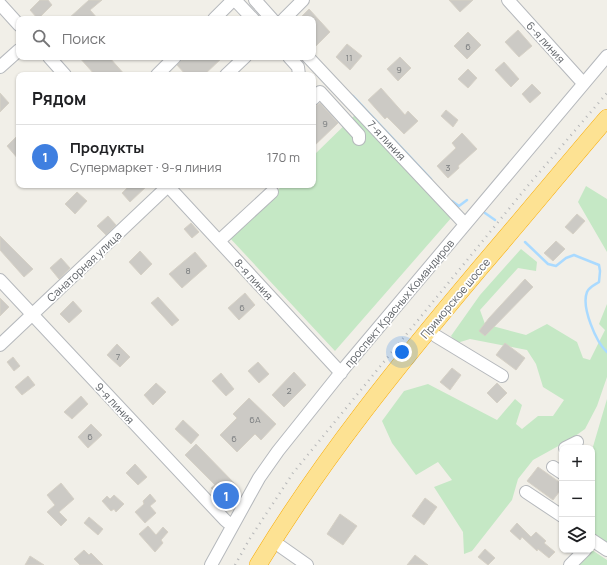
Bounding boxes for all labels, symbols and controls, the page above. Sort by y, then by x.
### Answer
search box [16,16,316,60]
street label: 6-я линия [523,18,569,66]
icon: search [30,27,52,49]
text: Поиск [62,28,106,49]
house number: 6 [465,40,471,53]
house number: 11 [345,51,353,64]
house number: 9 [396,63,402,76]
text: Рядом [32,87,86,110]
house number: 9 [322,117,328,130]
street label: 7-я линия [365,117,409,163]
text: Продукты [70,137,144,158]
text: 1 [42,148,48,166]
text: 170 m [267,148,300,166]
text: Супермаркет · 9-я линия [70,158,222,176]
house number: 3 [446,161,451,174]
street label: Санаторная улица [43,227,125,305]
street label: проспект Красных Командиров [341,236,457,370]
street label: Приморское шоссе [417,254,494,341]
street label: 8-я линия [231,255,277,303]
house number: 8 [185,264,191,277]
house number: 6 [239,301,245,314]
your location [392,342,412,362]
house number: 7 [116,350,121,363]
street label: 9-я линия [92,379,138,427]
house number: 2 [286,384,292,397]
house number: 6А [249,413,261,426]
house number: 6 [87,430,93,443]
house number: 6 [231,432,237,445]
map controls [559,445,595,553]
button: + [559,445,595,481]
pin: 1 [213,481,239,511]
button: − [559,481,595,517]
button: layers [559,517,595,553]

